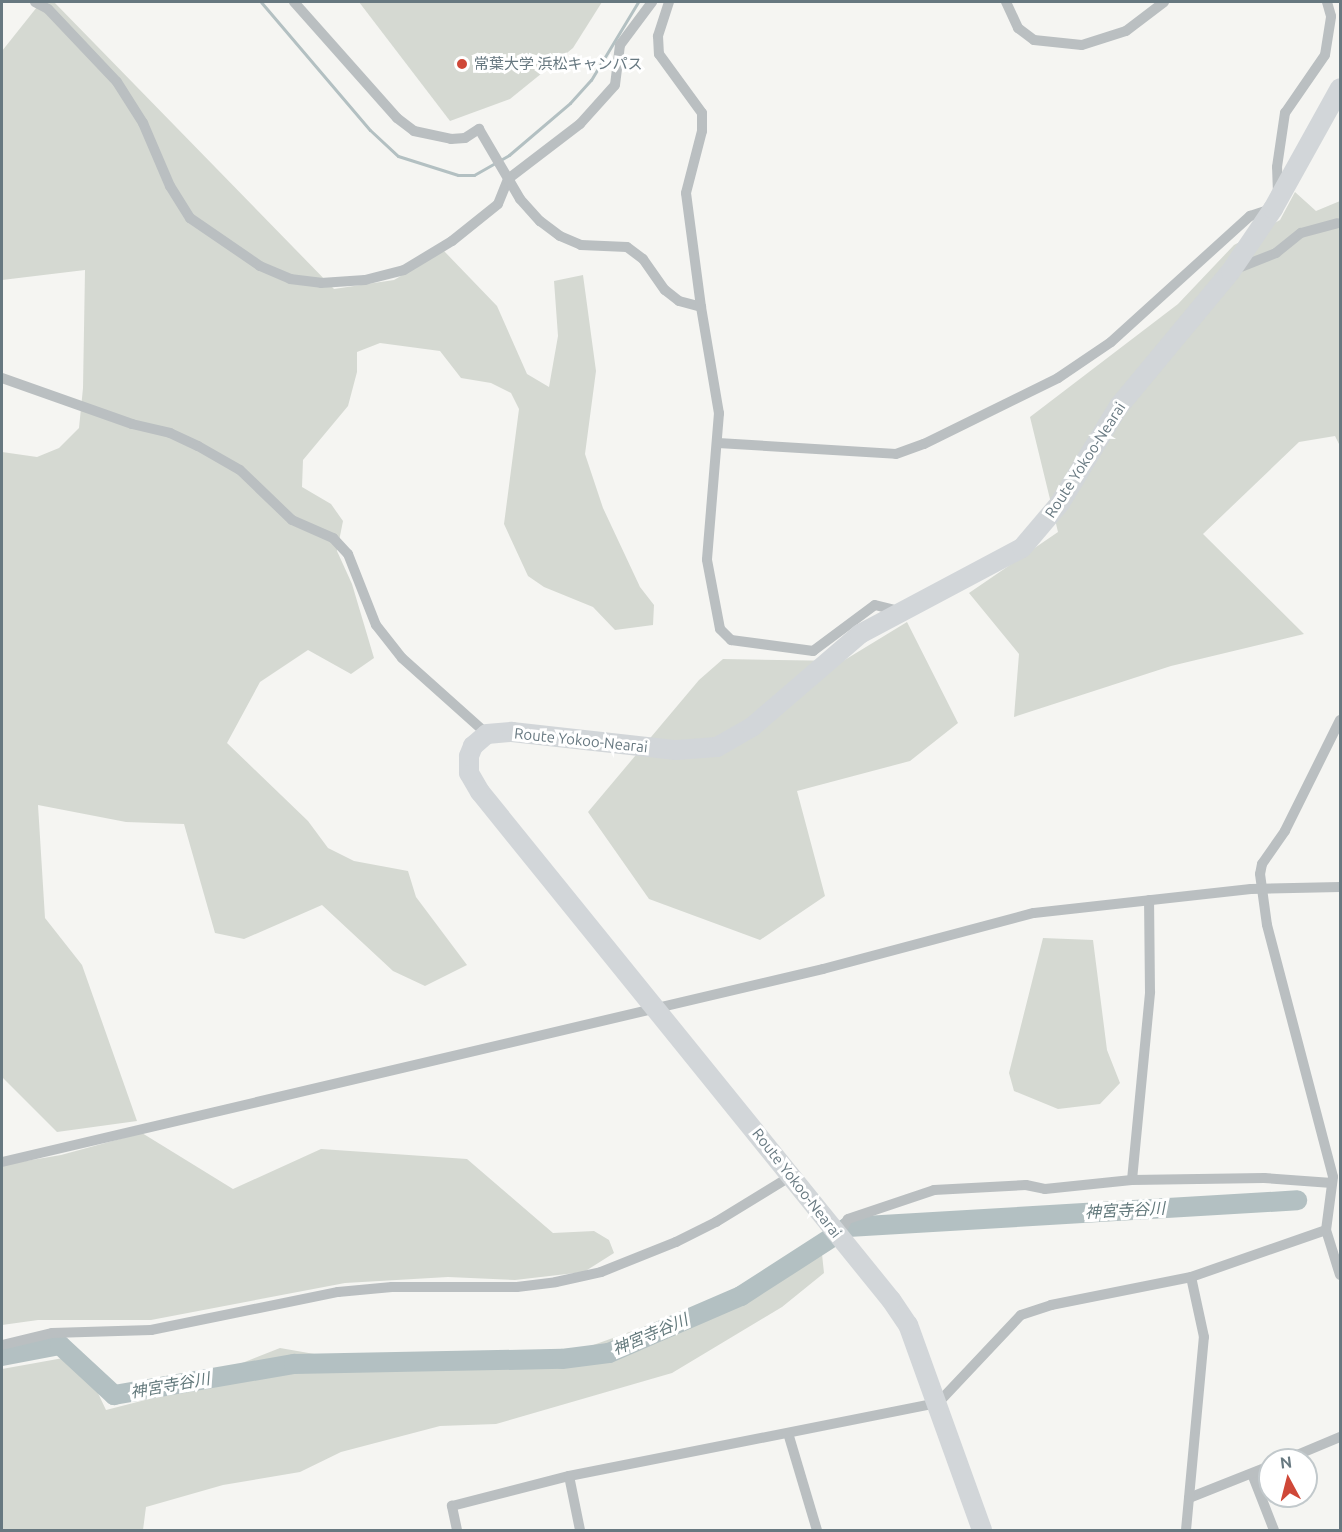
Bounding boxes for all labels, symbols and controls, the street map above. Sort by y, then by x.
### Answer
place label: 常葉大学 浜松キャンパス [474,55,642,73]
marker: 常葉大学 浜松キャンパス [455,57,469,71]
street label: Route Yokoo-Nearai [1041,399,1129,521]
street label: Route Yokoo-Nearai [513,724,649,756]
street label: Route Yokoo-Nearai [749,1125,845,1241]
water label: 神宮寺谷川 [1085,1198,1165,1222]
water label: 神宮寺谷川 [609,1310,691,1358]
water label: 神宮寺谷川 [129,1369,211,1401]
north arrow [1258,1448,1318,1508]
text: N [1279,1452,1293,1472]

